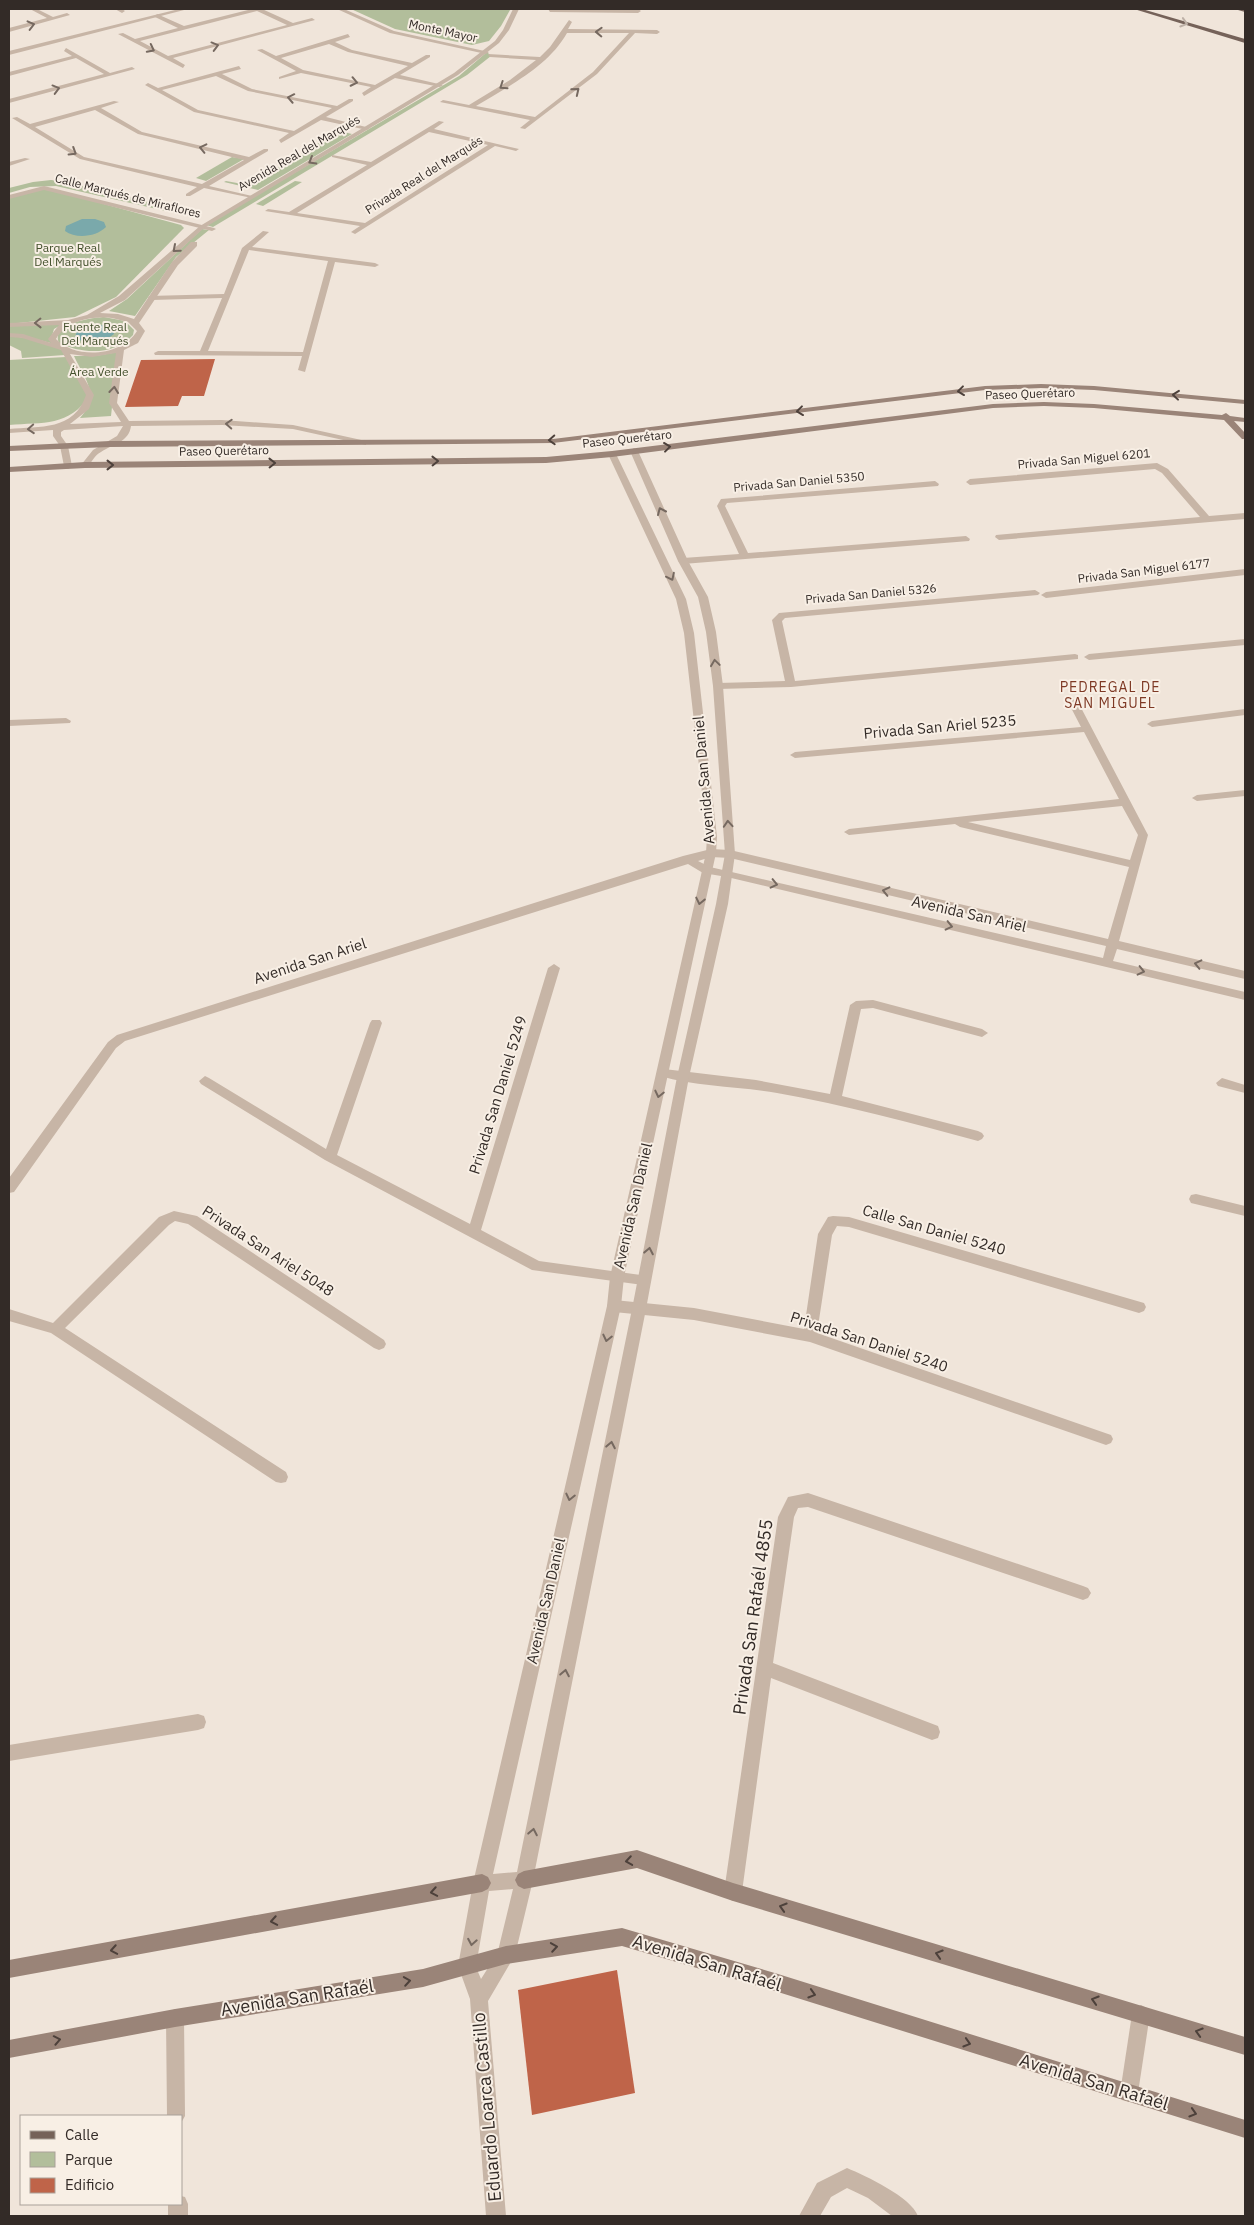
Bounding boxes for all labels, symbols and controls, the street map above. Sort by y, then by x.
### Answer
street label: Monte Mayor [407,16,479,45]
one-way arrow [1179,17,1188,27]
one-way arrow [26,20,34,30]
one-way arrow [595,26,603,37]
one-way arrow [211,41,219,51]
one-way arrow [146,43,155,53]
one-way arrow [350,76,359,87]
one-way arrow [500,80,509,89]
one-way arrow [51,84,60,95]
one-way arrow [570,88,579,97]
one-way arrow [286,93,295,104]
street label: Avenida Real del Marqués [235,111,363,194]
street label: Privada Real del Marqués [362,132,485,217]
one-way arrow [198,143,207,154]
one-way arrow [67,146,76,155]
one-way arrow [308,154,317,164]
street label: Calle Marqués de Miraflores [54,170,203,221]
park label: Parque Real Del Marqués [34,240,102,269]
one-way arrow [173,244,182,252]
one-way arrow [34,318,42,328]
park label: Fuente Real Del Marqués [61,319,129,348]
park label: Área Verde [69,364,129,379]
street label: Paseo Querétaro [985,384,1076,403]
one-way arrow [957,385,965,396]
one-way arrow [108,386,119,394]
one-way arrow [1171,390,1179,401]
one-way arrow [796,405,804,416]
one-way arrow [225,419,233,430]
one-way arrow [27,424,35,435]
street label: Paseo Querétaro [581,426,673,451]
one-way arrow [547,435,555,446]
street label: Paseo Querétaro [179,442,269,459]
one-way arrow [663,442,671,453]
street label: Privada San Miguel 6201 [1017,445,1151,472]
one-way arrow [432,456,439,466]
one-way arrow [269,458,277,468]
one-way arrow [106,460,114,470]
street label: Privada San Daniel 5350 [733,468,865,495]
one-way arrow [656,507,667,516]
street label: Privada San Miguel 6177 [1077,555,1211,586]
one-way arrow [665,572,675,581]
street label: Privada San Daniel 5326 [805,580,937,607]
one-way arrow [710,658,721,666]
district label: PEDREGAL DE SAN MIGUEL [1060,678,1160,712]
street label: Privada San Ariel 5235 [863,710,1017,743]
street label: Avenida San Daniel [688,715,719,845]
one-way arrow [722,820,733,828]
one-way arrow [770,878,779,889]
one-way arrow [882,886,891,897]
street label: Avenida San Ariel [910,891,1028,936]
one-way arrow [695,896,706,905]
one-way arrow [945,920,954,931]
street label: Avenida San Ariel [251,933,369,988]
one-way arrow [1193,959,1202,970]
one-way arrow [1137,965,1146,976]
street label: Privada San Daniel 5249 [464,1013,531,1176]
one-way arrow [654,1090,665,1099]
street label: Avenida San Daniel [609,1141,656,1271]
street label: Calle San Daniel 5240 [860,1200,1008,1259]
street label: Privada San Ariel 5048 [199,1201,338,1300]
one-way arrow [644,1246,654,1255]
street label: Privada San Daniel 5240 [788,1307,950,1376]
one-way arrow [602,1334,613,1343]
one-way arrow [606,1440,616,1449]
one-way arrow [566,1492,576,1501]
street label: Privada San Rafaél 4855 [727,1517,778,1716]
street label: Avenida San Daniel [522,1536,569,1666]
one-way arrow [560,1668,570,1677]
one-way arrow [528,1827,538,1836]
one-way arrow [624,1855,633,1865]
one-way arrow [429,1886,438,1896]
one-way arrow [780,1902,788,1912]
one-way arrow [269,1915,278,1925]
street label: Avenida San Rafaél [630,1929,784,1996]
one-way arrow [467,1937,477,1946]
one-way arrow [549,1943,558,1953]
one-way arrow [110,1944,118,1954]
one-way arrow [935,1949,944,1959]
street label: Avenida San Rafaél [219,1974,375,2021]
one-way arrow [402,1976,411,1986]
one-way arrow [807,1989,816,1999]
one-way arrow [1091,1996,1099,2006]
street label: Eduardo Loarca Castillo [467,2011,506,2203]
one-way arrow [1195,2027,1203,2037]
one-way arrow [52,2035,61,2046]
one-way arrow [963,2037,971,2047]
street label: Avenida San Rafaél [1017,2048,1171,2115]
one-way arrow [1188,2107,1196,2117]
legend [20,2115,182,2205]
text: Calle [65,2125,99,2144]
text: Parque [65,2150,113,2169]
text: Edificio [65,2175,114,2194]

